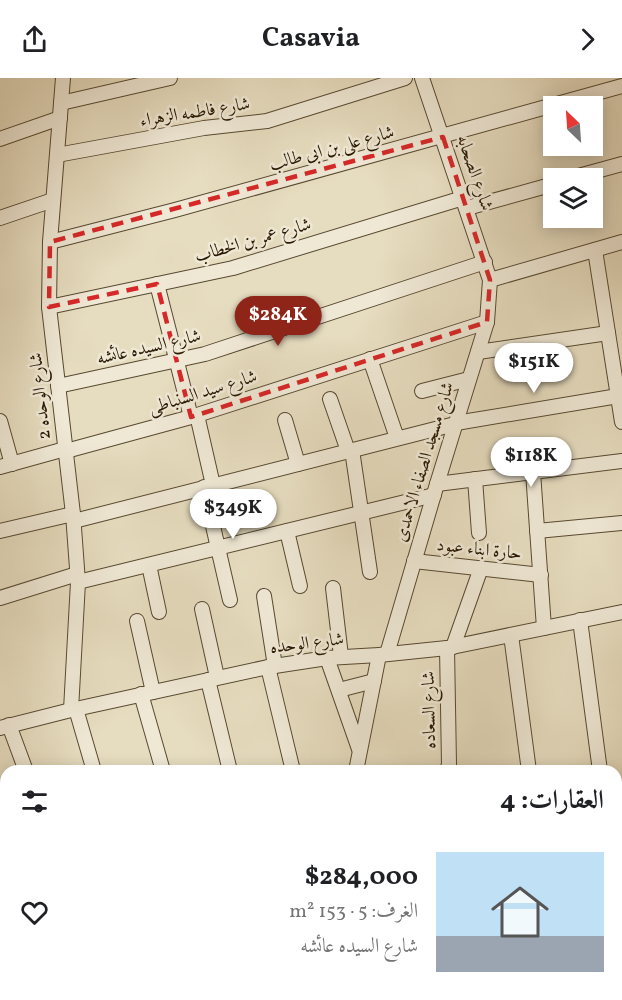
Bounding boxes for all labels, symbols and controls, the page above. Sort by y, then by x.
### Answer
text: Casavia [262,20,360,58]
icon: share [18,23,51,56]
icon: forward [571,23,604,56]
street label: شارع فاطمه الزهراء [138,92,252,135]
north arrow [543,96,603,156]
map controls [543,96,603,228]
street label: شارع على بن ابى طالب [267,120,398,179]
street label: شارع الصحابه [448,132,499,215]
button: layers [543,168,603,228]
street label: شارع عمر بن الخطاب [192,212,315,271]
pin: $284K [236,296,320,347]
text: $284K [249,301,307,329]
street label: شارع السيده عائشه [95,324,204,373]
pin: $151K [492,343,576,394]
text: $151K [508,348,560,376]
street label: شارع الوحده 2 [24,351,59,441]
street label: شارع سيد السنباطى [146,365,261,422]
street label: شارع مسجد الصفاء الاحمدى [389,379,462,545]
pin: $118K [489,437,573,488]
text: $118K [505,442,557,470]
pin: $349K [191,489,275,540]
text: $349K [204,494,262,522]
street label: حارة ابناء عبود [435,533,523,567]
street label: شارع الوحده [269,627,345,662]
street label: شارع السعاده [417,671,444,749]
text: العقارات: 4 [500,783,604,819]
icon: filters [18,785,51,818]
text: $284,000 [305,859,418,895]
icon: home [484,876,556,948]
icon: heart [18,896,51,929]
text: الغرف: 5 · 153 m² [289,898,418,926]
text: شارع السيده عائشه [300,933,418,961]

